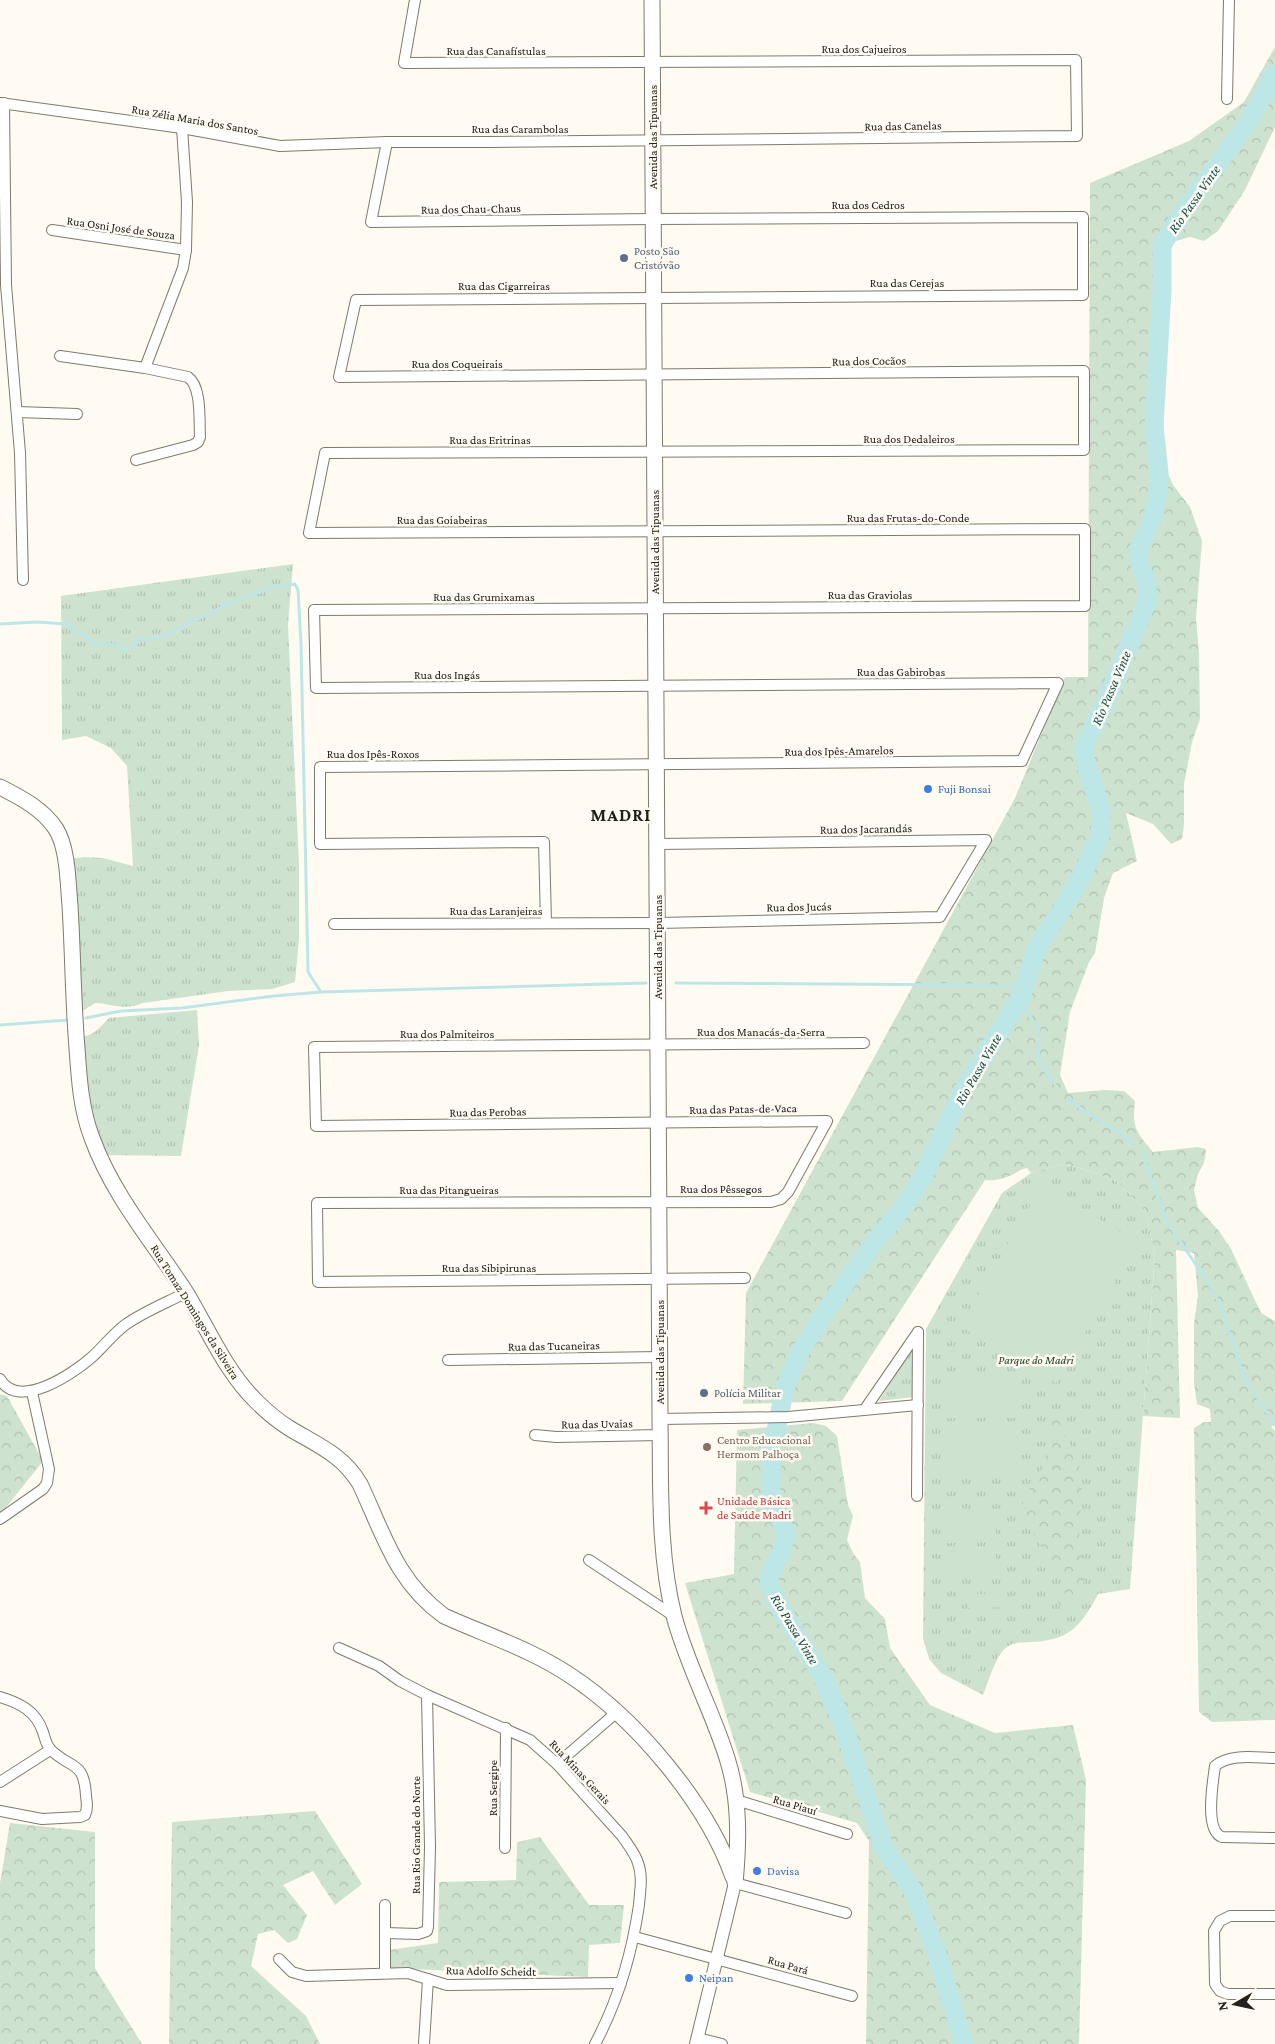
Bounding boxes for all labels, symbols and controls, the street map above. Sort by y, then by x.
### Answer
street label: Rua dos Cajueiros [822,42,907,56]
street label: Rua das Canafístulas [446,44,546,58]
street label: Avenida das Tipuanas [646,85,660,189]
street label: Rua Zélia Maria dos Santos [131,102,260,138]
street label: Rua das Canelas [864,118,942,134]
street label: Rua das Carambolas [472,122,569,136]
water label: Rio Passa Vinte [1165,161,1224,236]
street label: Rua dos Cedros [831,198,905,212]
street label: Rua dos Chau-Chaus [421,201,521,217]
street label: Rua Osni José de Souza [66,213,177,243]
place label: Posto São Cristóvão [634,244,680,272]
marker: Posto São Cristóvão [618,252,630,264]
street label: Rua das Cerejas [870,276,944,290]
street label: Rua das Cigarreiras [458,279,550,293]
street label: Rua dos Cocãos [832,353,906,369]
street label: Rua dos Coqueirais [411,357,503,371]
street label: Rua dos Dedaleiros [863,432,955,446]
street label: Rua das Eritrinas [449,433,531,447]
street label: Avenida das Tipuanas [648,490,662,594]
street label: Rua das Frutas-do-Conde [847,511,969,525]
street label: Rua das Goiabeiras [397,513,488,527]
street label: Rua das Graviolas [828,588,913,602]
street label: Rua das Grumixamas [433,590,535,604]
water label: Rio Passa Vinte [1088,648,1134,728]
street label: Rua das Gabirobas [857,665,945,679]
street label: Rua dos Ingás [414,668,480,682]
street label: Rua dos Ipês-Amarelos [784,743,894,759]
street label: Rua dos Ipês-Roxos [327,747,420,761]
place label: Fuji Bonsai [938,782,991,796]
marker: Fuji Bonsai [922,783,934,795]
district label: MADRI [591,805,651,825]
street label: Rua dos Jacarandás [820,821,912,837]
street label: Avenida das Tipuanas [651,895,665,999]
street label: Rua dos Jucás [766,899,832,915]
street label: Rua das Laranjeiras [450,904,543,918]
street label: Rua dos Manacás-da-Serra [697,1025,826,1039]
street label: Rua dos Palmiteiros [400,1027,494,1041]
water label: Rio Passa Vinte [951,1030,1005,1107]
street label: Rua das Patas-de-Vaca [689,1101,797,1117]
street label: Rua das Perobas [449,1104,527,1120]
street label: Rua dos Pêssegos [680,1182,762,1196]
street label: Rua das Pitangueiras [399,1183,499,1197]
street label: Rua Tomaz Domingos da Silveira [148,1242,243,1382]
street label: Rua das Sibipirunas [442,1261,536,1275]
street label: Avenida das Tipuanas [653,1300,667,1404]
street label: Rua das Tucaneiras [508,1338,600,1354]
park label: Parque do Madri [998,1353,1074,1367]
place label: Polícia Militar [714,1386,782,1400]
marker: Polícia Militar [698,1387,710,1399]
street label: Rua das Uvaias [561,1416,633,1432]
place label: Centro Educacional Hermom Palhoça [717,1433,811,1461]
marker: Centro Educacional Hermom Palhoça [701,1441,713,1453]
place label: Unidade Básica de Saúde Madri [717,1494,791,1522]
marker: Unidade Básica de Saúde Madri [699,1501,713,1515]
water label: Rio Passa Vinte [768,1591,823,1668]
street label: Rua Minas Gerais [547,1737,614,1807]
street label: Rua Sergipe [486,1760,500,1816]
street label: Rua Rio Grande do Norte [409,1776,423,1894]
street label: Rua Piauí [771,1792,819,1819]
place label: Davisa [767,1864,800,1878]
marker: Davisa [751,1865,763,1877]
street label: Rua Pará [766,1953,810,1978]
street label: Rua Adolfo Scheidt [446,1963,537,1979]
place label: Neipan [699,1971,734,1985]
marker: Neipan [683,1972,695,1984]
north arrow [1210,1979,1260,2029]
text: N [1213,2000,1231,2012]

